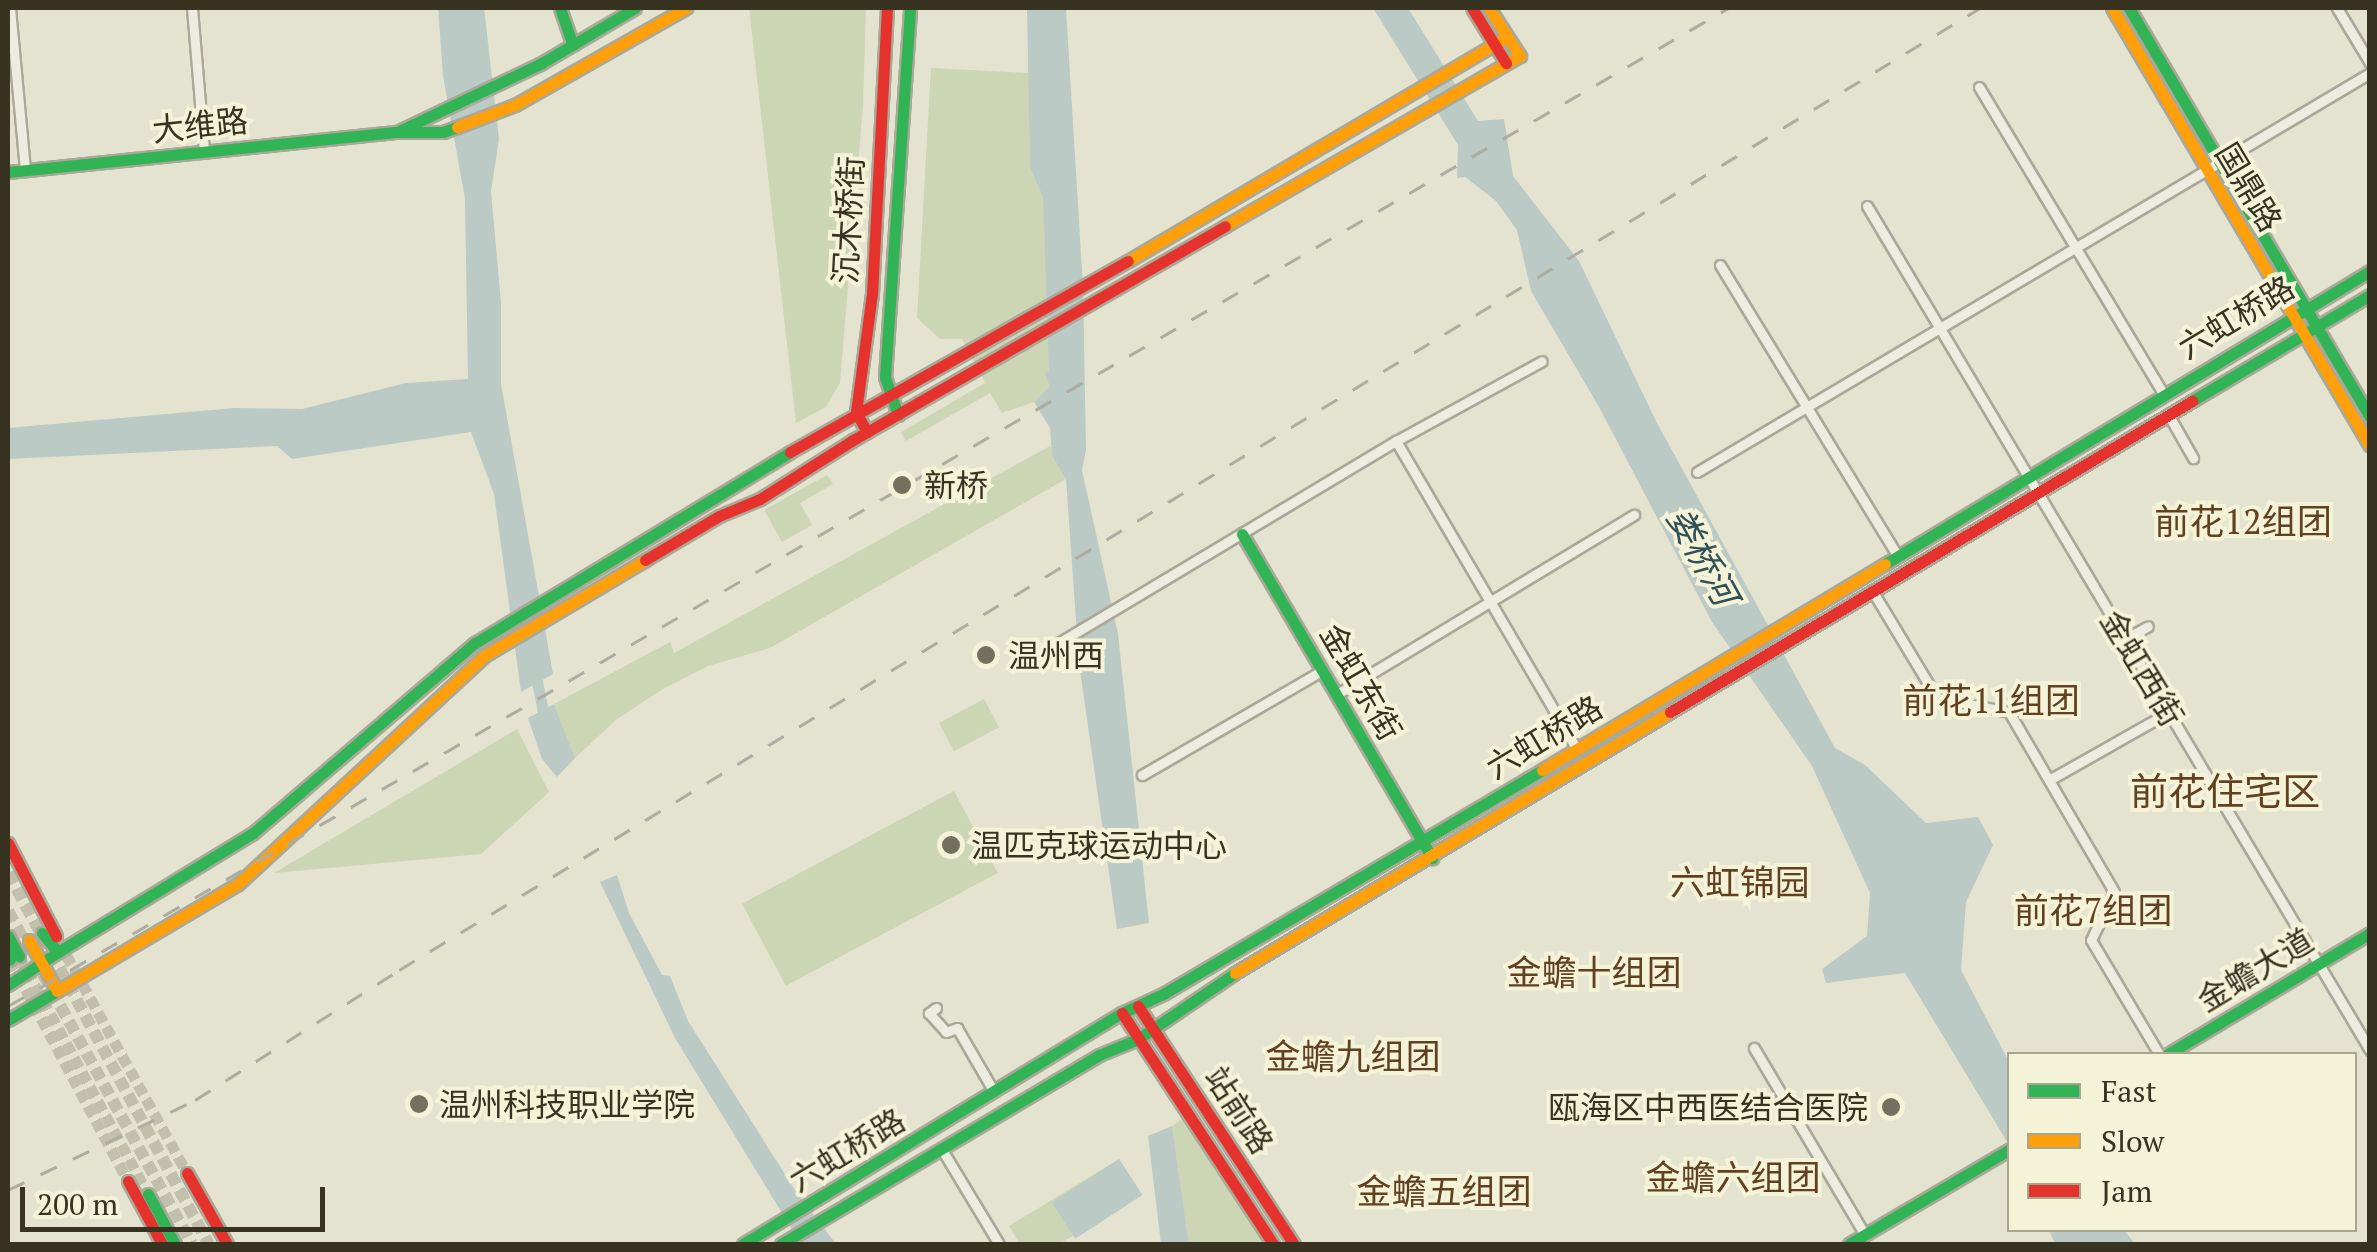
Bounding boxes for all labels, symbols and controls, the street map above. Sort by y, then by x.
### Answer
street label: 大维路 [150,101,250,149]
street label: 国鼎路 [2208,136,2290,238]
street label: 沉木桥街 [825,155,871,285]
street label: 六虹桥路 [2171,268,2301,366]
place label: 新桥 [924,466,988,504]
marker: 新桥 [889,472,915,498]
water label: 娄桥河 [1659,500,1747,612]
district label: 前花12组团 [2154,500,2332,542]
street label: 金虹西街 [2093,603,2191,733]
street label: 金虹东街 [1312,617,1410,747]
place label: 温州西 [1008,636,1104,674]
marker: 温州西 [973,642,999,668]
district label: 前花11组团 [1902,679,2080,721]
street label: 六虹桥路 [1479,688,1609,786]
district label: 前花住宅区 [2130,769,2320,815]
place label: 温匹克球运动中心 [971,826,1227,864]
marker: 温匹克球运动中心 [940,834,962,856]
district label: 六虹锦园 [1670,861,1810,903]
district label: 前花7组团 [2014,889,2172,931]
street label: 金蟾大道 [2190,921,2320,1019]
district label: 金蟾十组团 [1507,951,1681,993]
district label: 金蟾九组团 [1266,1035,1440,1077]
legend [2007,1052,2357,1232]
street label: 站前路 [1197,1059,1281,1161]
text: Fast [2101,1071,2157,1111]
place label: 温州科技职业学院 [439,1085,695,1123]
place label: 瓯海区中西医结合医院 [1548,1088,1868,1126]
marker: 温州科技职业学院 [408,1093,430,1115]
marker: 瓯海区中西医结合医院 [1878,1094,1904,1120]
street label: 六虹桥路 [782,1101,912,1199]
text: Slow [2101,1121,2164,1161]
district label: 金蟾六组团 [1646,1156,1820,1198]
scale bar [25,1167,330,1229]
district label: 金蟾五组团 [1357,1170,1531,1212]
text: Jam [2101,1171,2152,1211]
text: 200 m [37,1184,118,1224]

